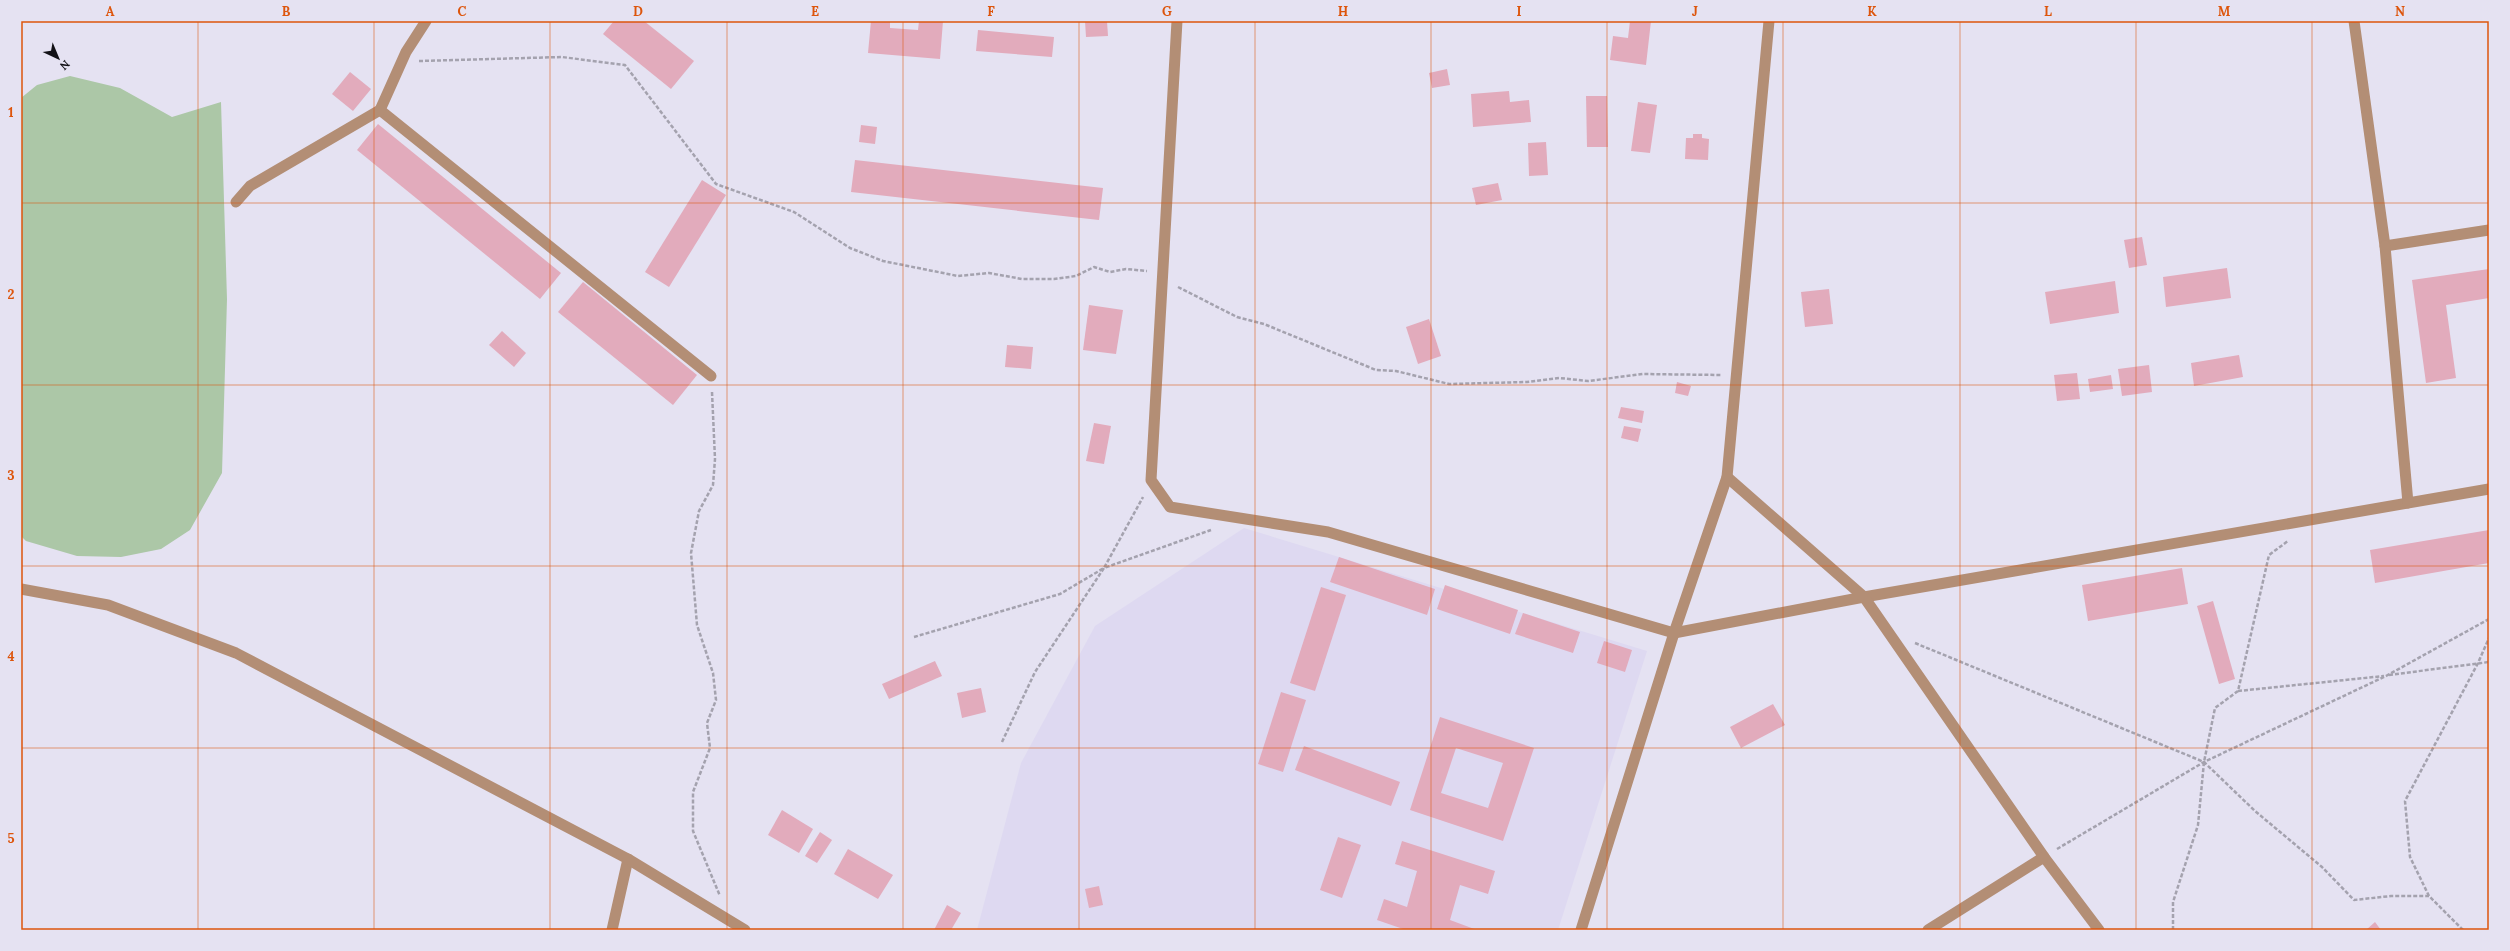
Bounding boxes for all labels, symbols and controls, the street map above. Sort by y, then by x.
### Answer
text: A [106,3,115,20]
text: B [282,3,291,20]
text: C [458,3,467,20]
text: D [633,3,643,20]
text: E [811,3,819,20]
text: F [987,3,995,20]
text: G [1162,3,1172,20]
text: H [1338,3,1348,20]
text: I [1516,3,1522,20]
text: J [1692,3,1698,20]
text: K [1867,3,1877,20]
text: L [2044,3,2052,20]
text: M [2218,3,2231,20]
text: N [2395,3,2405,20]
north arrow [38,38,78,78]
text: N [57,57,73,74]
text: 1 [8,104,14,121]
text: 2 [8,286,15,303]
text: 3 [7,467,15,484]
text: 4 [7,648,15,665]
text: 5 [7,830,15,847]

